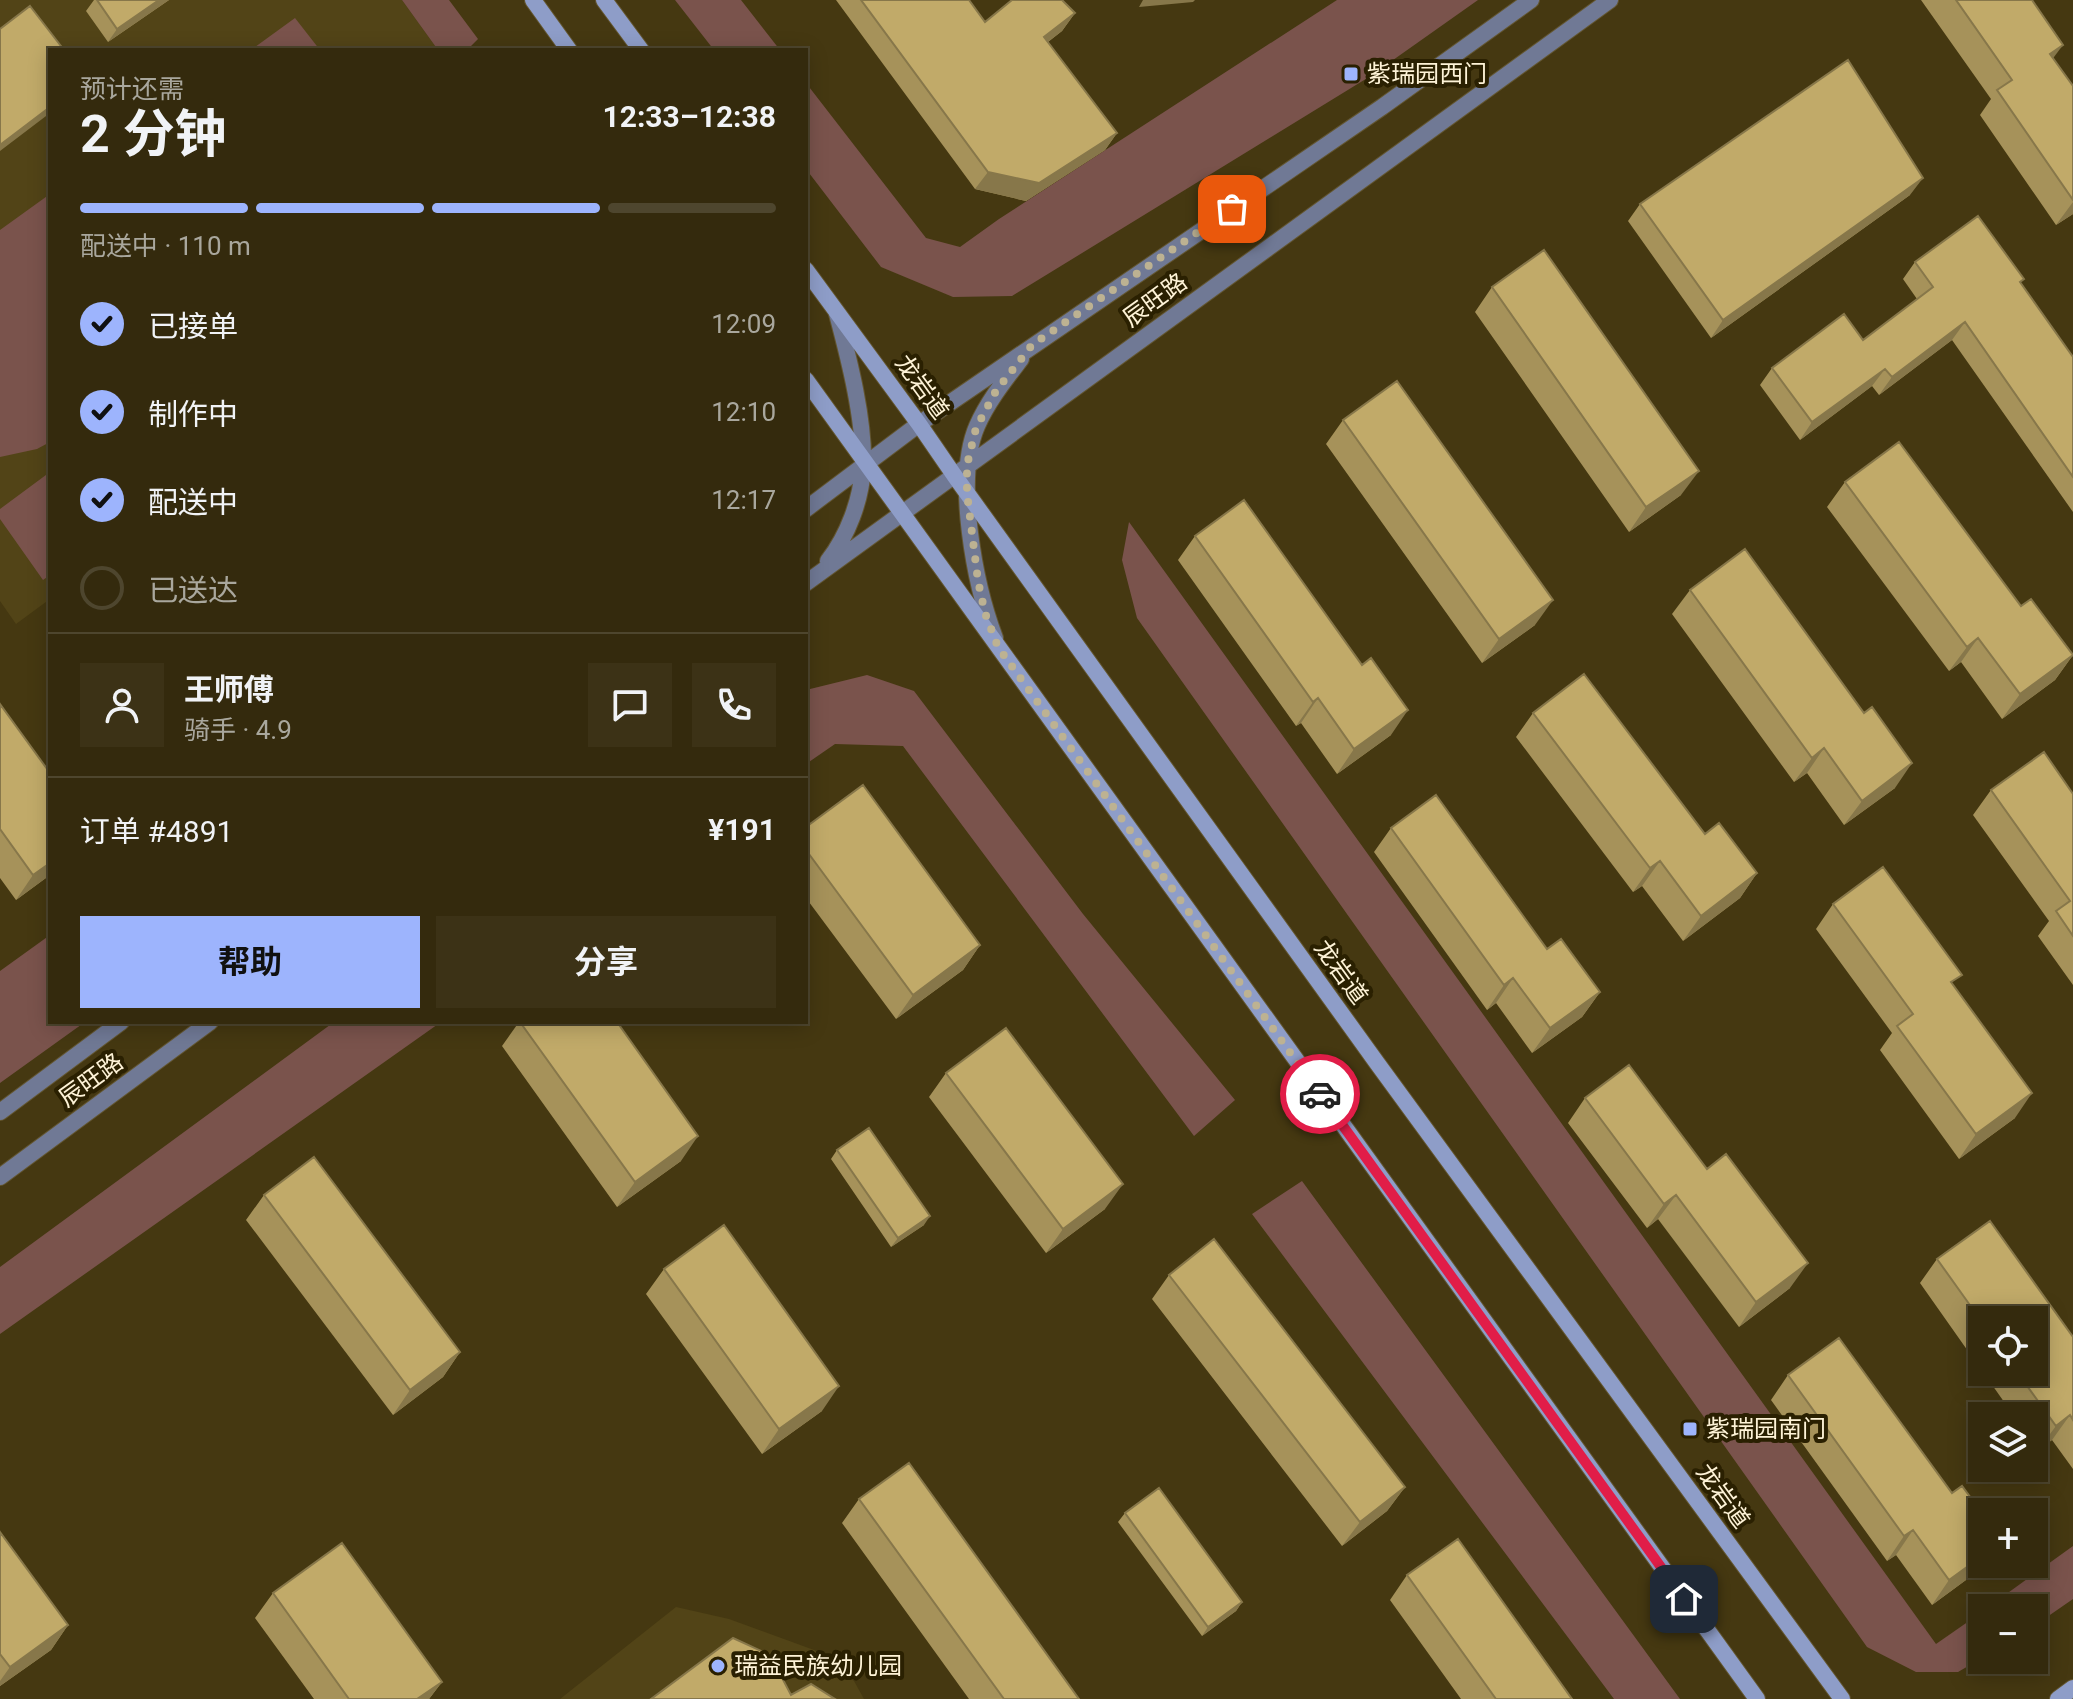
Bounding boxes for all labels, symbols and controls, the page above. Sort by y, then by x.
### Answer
place label: 紫瑞园西门 [1367,60,1487,88]
marker: 紫瑞园西门 [1342,65,1360,83]
text: 预计还需 [80,74,184,104]
text: 12:33–12:38 [602,99,776,134]
text: 2 分钟 [80,104,227,165]
pin [1198,175,1266,243]
icon: bag [1210,187,1254,231]
text: 配送中 · 110 m [80,231,251,261]
street label: 辰旺路 [1118,268,1192,332]
icon: check [80,302,124,346]
text: 已接单 [148,309,238,344]
text: 12:09 [711,309,776,339]
street label: 龙岩道 [890,350,954,424]
icon: check [80,390,124,434]
text: 制作中 [148,397,238,432]
text: 12:10 [711,397,776,427]
icon: check [80,478,124,522]
text: 配送中 [148,485,238,520]
text: 12:17 [711,485,776,515]
text: 已送达 [148,573,238,608]
button: person [80,663,164,747]
button: chat [588,663,672,747]
button: phone [692,663,776,747]
text: 王师傅 [184,672,274,707]
text: 骑手 · 4.9 [184,715,292,745]
text: ¥191 [708,812,776,847]
text: 订单 #4891 [80,814,233,849]
button: 帮助 [80,916,420,1008]
button: 分享 [436,916,776,1008]
street label: 龙岩道 [1309,935,1373,1009]
street label: 辰旺路 [54,1048,128,1112]
courier [1280,1054,1360,1134]
icon: car [1298,1072,1342,1116]
map controls [1968,1306,2048,1674]
button: locate [1968,1306,2048,1386]
button: layers [1968,1402,2048,1482]
place label: 紫瑞园南门 [1706,1415,1826,1443]
marker: 紫瑞园南门 [1681,1420,1699,1438]
street label: 龙岩道 [1691,1459,1755,1533]
button: + [1968,1498,2048,1578]
pin [1650,1565,1718,1633]
icon: home [1662,1577,1706,1621]
button: − [1968,1594,2048,1674]
place label: 瑞益民族幼儿园 [734,1652,902,1680]
marker: 瑞益民族幼儿园 [709,1657,727,1675]

